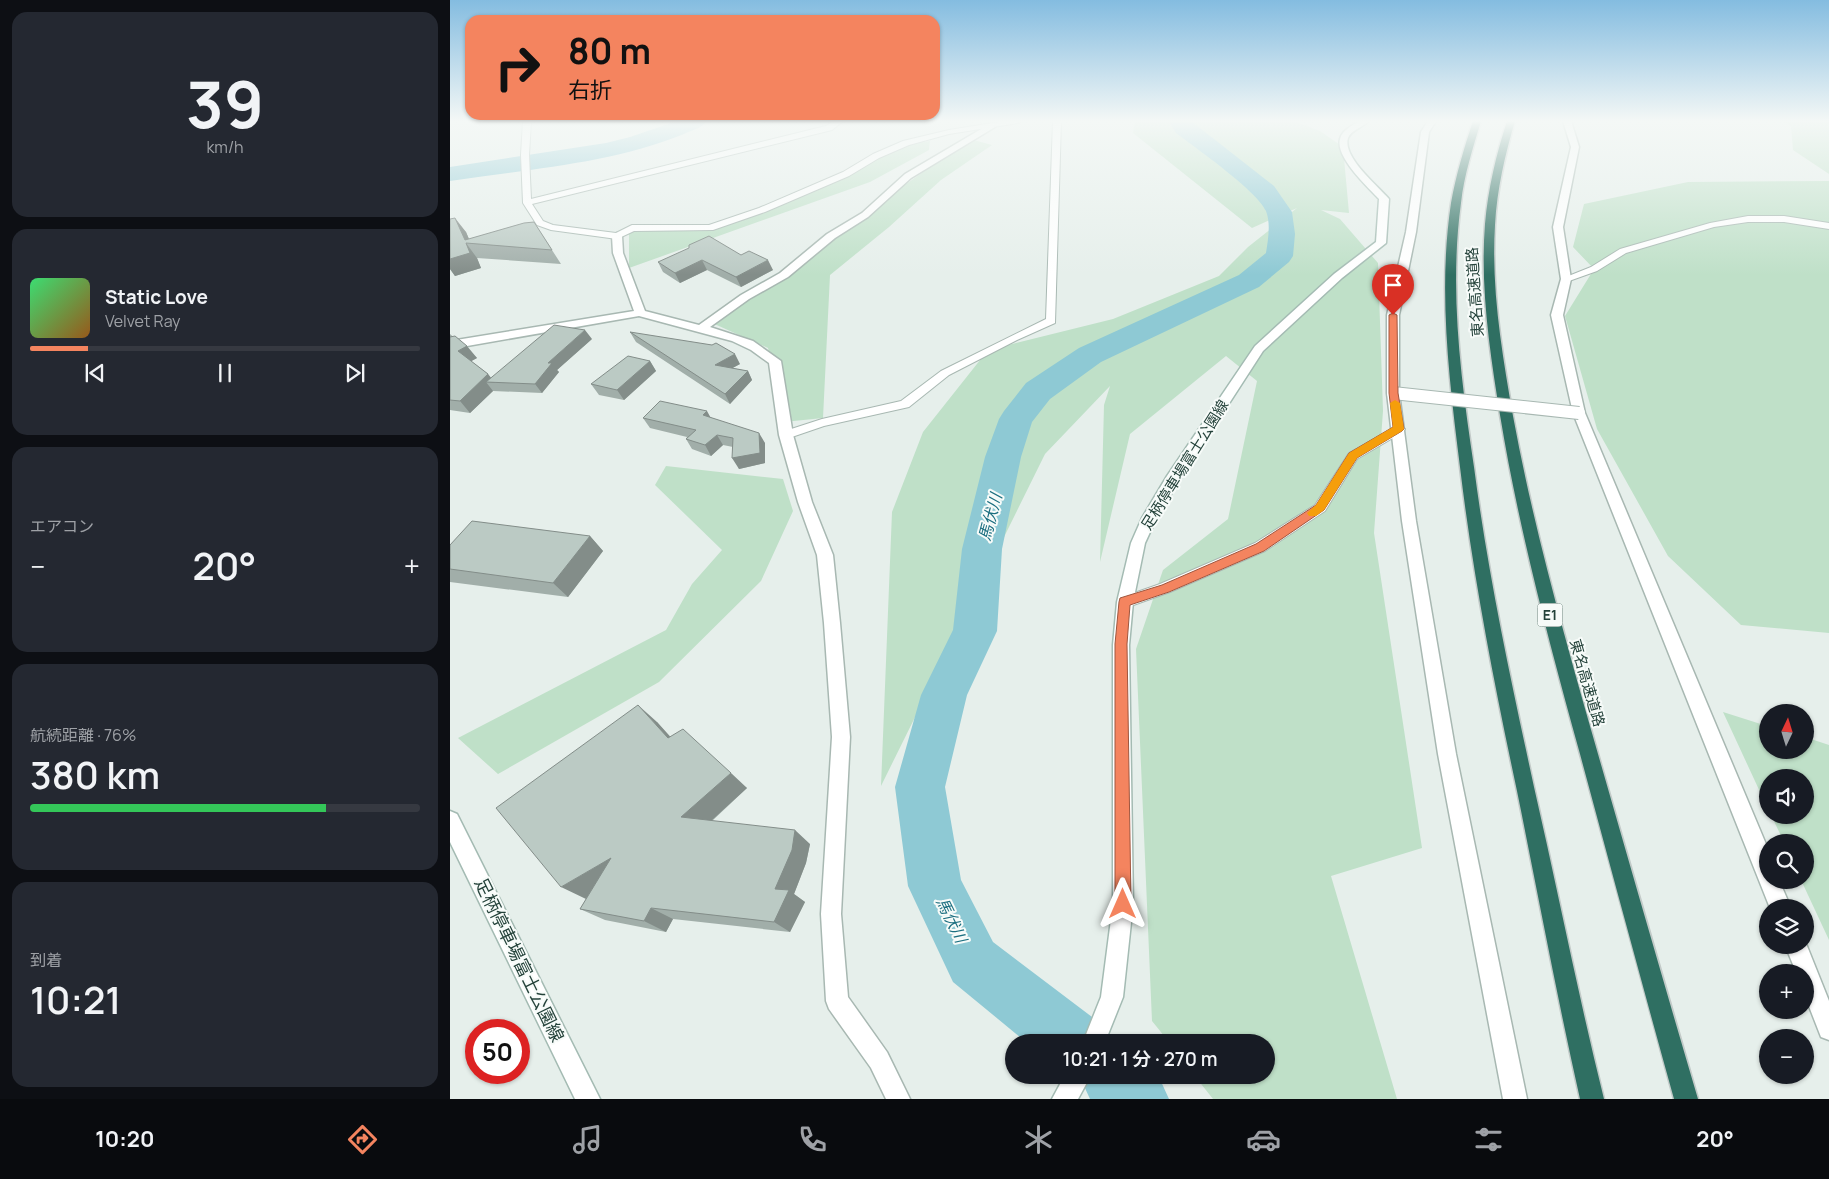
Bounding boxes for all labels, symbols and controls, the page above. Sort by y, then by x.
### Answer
text: 80 m [568,27,651,75]
icon: right [485,35,550,100]
text: 39 [186,59,264,148]
text: 右折 [568,75,612,105]
text: km/h [206,136,244,158]
street label: 東名高速道路 [1461,246,1488,338]
pin [1372,264,1414,315]
icon: arrive [1379,271,1407,299]
text: Static Love [105,284,208,310]
text: Velvet Ray [105,310,181,332]
icon: previous [81,359,109,387]
icon: pause [211,359,239,387]
icon: next [341,359,369,387]
street label: 足柄停車場富士公園線 [1136,396,1233,534]
water label: 馬伏川 [973,489,1007,543]
text: エアコン [30,515,94,537]
text: 20° [193,539,256,591]
text: − [30,547,45,585]
text: + [404,547,420,585]
road number: E1 [1538,604,1562,626]
street label: 東名高速道路 [1565,637,1610,729]
north arrow [1759,704,1814,759]
map controls [1759,704,1814,1084]
text: 航続距離 · 76% [30,724,136,746]
text: 380 km [30,748,160,800]
button: sound [1759,769,1814,824]
button: search [1759,834,1814,889]
street label: 足柄停車場富士公園線 [470,873,570,1046]
position arrow [1096,877,1148,929]
water label: 馬伏川 [932,894,973,948]
button: layers [1759,899,1814,954]
text: 到着 [30,949,62,971]
button: + [1759,964,1814,1019]
text: 10:21 [30,973,121,1025]
speed limit sign: 50 [465,1019,530,1084]
button: − [1759,1029,1814,1084]
text: 10:21 · 1 分 · 270 m [1062,1046,1218,1072]
icon: directions [345,1122,380,1157]
icon: music [570,1122,605,1157]
icon: phone [795,1122,830,1157]
icon: climate [1021,1122,1056,1157]
icon: car [1246,1122,1281,1157]
icon: filters [1471,1122,1506,1157]
text: 10:20 [95,1124,154,1154]
text: 20° [1696,1124,1734,1154]

